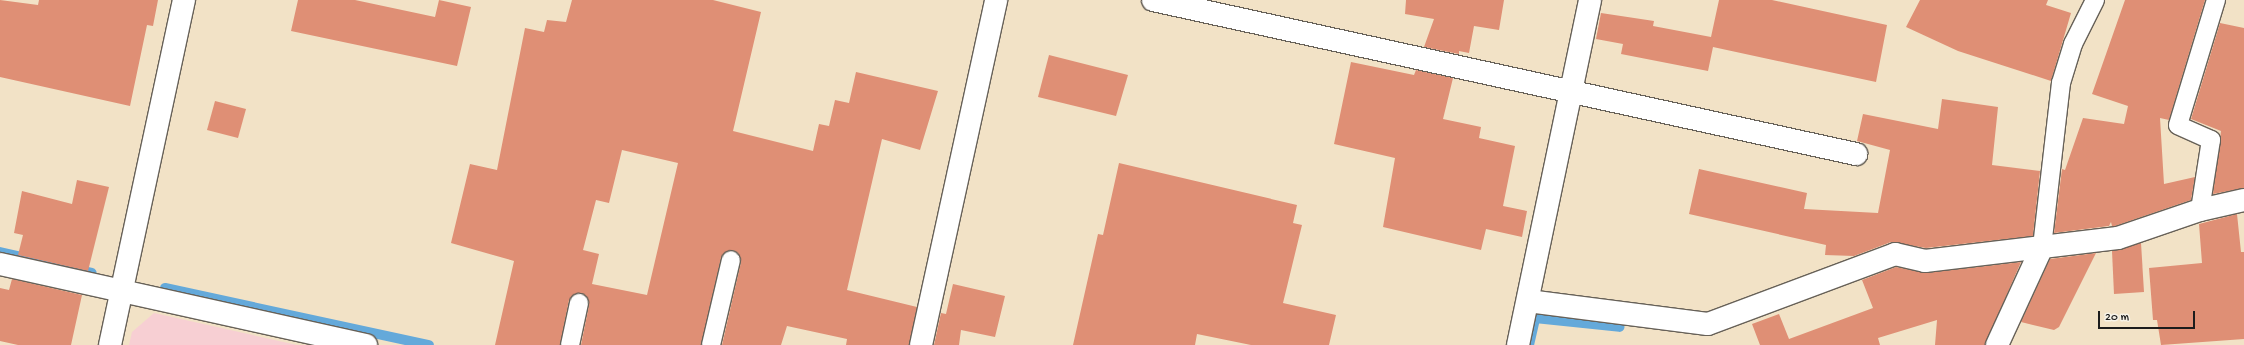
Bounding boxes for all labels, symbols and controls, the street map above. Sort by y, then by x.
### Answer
scale bar [2100,303,2197,329]
text: 20 m [2105,311,2129,325]

